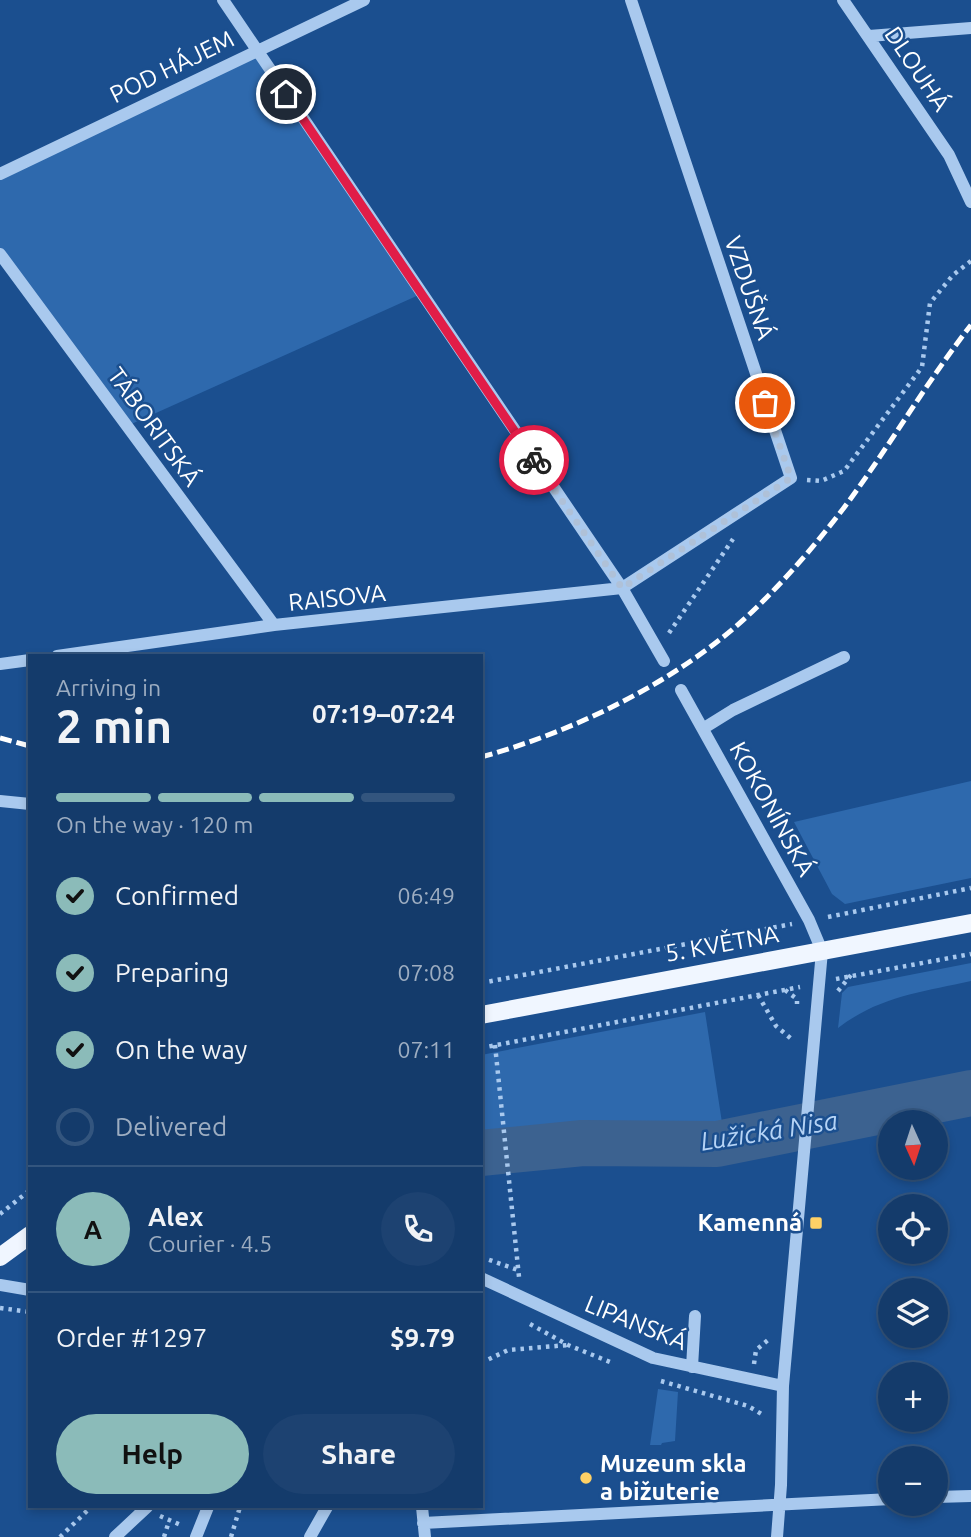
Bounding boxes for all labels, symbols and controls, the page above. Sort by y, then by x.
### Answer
street label: DLOUHÁ [879,21,956,116]
street label: POD HÁJEM [105,24,238,108]
pin [256,64,316,124]
icon: home [267,75,305,113]
street label: VZDUŠNÁ [719,232,781,343]
street label: TÁBORITSKÁ [102,362,207,491]
pin [735,373,795,433]
icon: bag [746,384,784,422]
courier [499,425,569,495]
icon: bike [515,441,553,479]
street label: RAISOVA [287,579,387,616]
text: Arriving in [56,675,161,700]
text: 07:19–07:24 [312,699,455,728]
text: 2 min [56,700,172,752]
street label: KOKONÍNSKÁ [724,737,821,881]
text: On the way · 120 m [56,812,253,837]
icon: check [56,877,94,915]
text: Confirmed [115,881,239,910]
text: 06:49 [397,883,455,908]
street label: 5. KVĚTNA [663,919,781,967]
icon: check [56,954,94,992]
text: Preparing [115,958,229,987]
text: 07:08 [397,960,455,985]
icon: check [56,1031,94,1069]
text: On the way [115,1035,247,1064]
text: 07:11 [397,1037,455,1062]
water label: Lužická Nisa [698,1105,840,1156]
north arrow [878,1110,948,1180]
map controls [878,1110,948,1516]
text: Delivered [115,1112,227,1141]
button: phone [381,1192,455,1266]
button: locate [878,1194,948,1264]
text: Alex [148,1202,203,1231]
place label: Kamenná [698,1209,802,1236]
text: A [84,1215,102,1244]
marker: Kamenná [808,1215,824,1231]
text: Courier · 4.5 [148,1231,272,1256]
button: layers [878,1278,948,1348]
street label: LIPANSKÁ [581,1289,692,1355]
text: Order #1297 [56,1323,207,1352]
text: $9.79 [390,1323,455,1352]
button: + [878,1362,948,1432]
button: Help [56,1414,249,1494]
button: Share [263,1414,455,1494]
button: − [878,1446,948,1516]
place label: Muzeum skla a bižuterie [600,1450,746,1505]
marker: Muzeum skla a bižuterie [578,1470,594,1486]

